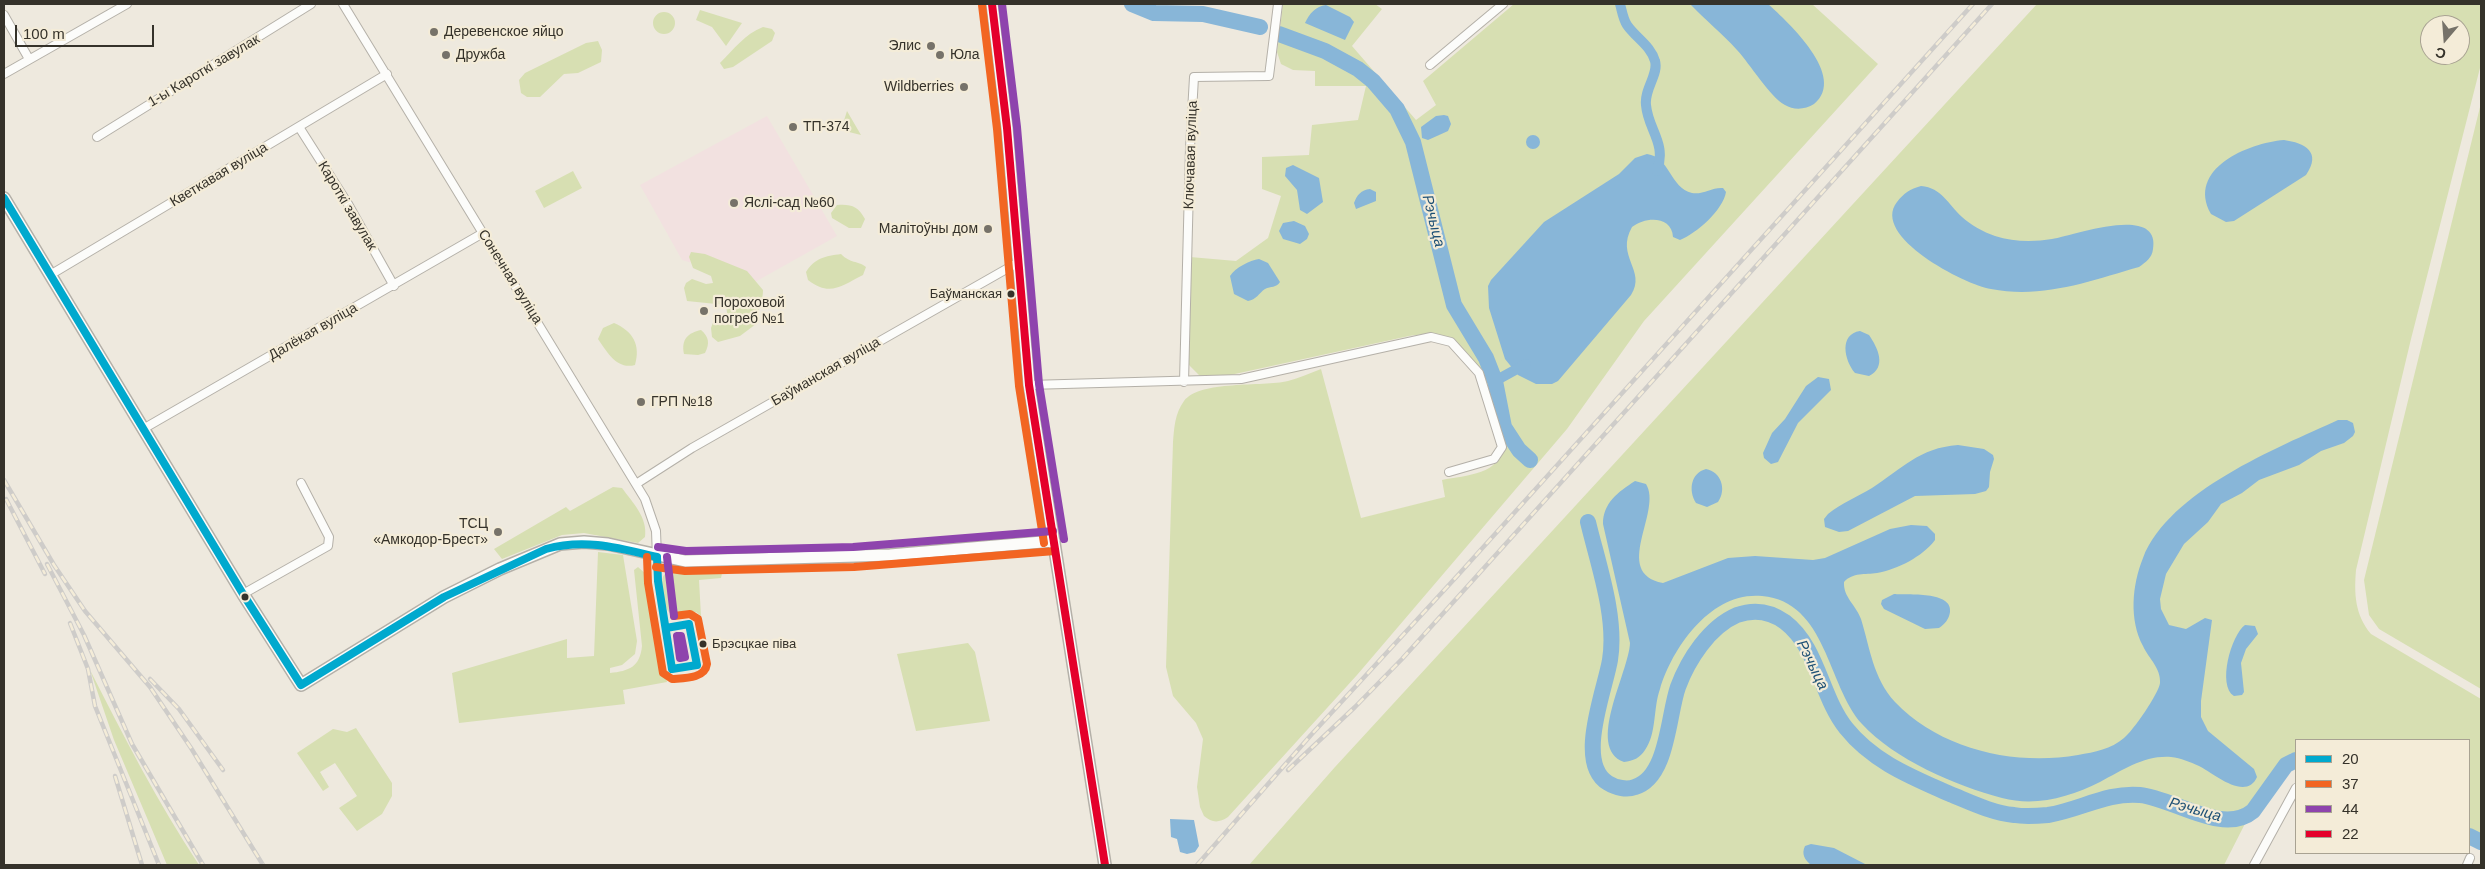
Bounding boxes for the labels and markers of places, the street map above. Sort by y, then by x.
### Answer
place label: Деревенское яйцо [444,24,563,40]
marker: Деревенское яйцо [428,26,440,38]
place label: Элис [888,38,921,54]
marker: Элис [925,40,937,52]
place label: Дружба [456,47,505,63]
place label: Юла [950,47,979,63]
marker: Дружба [440,49,452,61]
marker: Юла [934,49,946,61]
place label: Wildberries [884,79,954,95]
marker: Wildberries [958,81,970,93]
place label: ТП-374 [803,119,850,135]
marker: ТП-374 [787,121,799,133]
place label: Яслі-сад №60 [744,195,834,211]
marker: Яслі-сад №60 [728,197,740,209]
place label: Малітоўны дом [879,221,978,237]
marker: Малітоўны дом [982,223,994,235]
place label: Баўманская [930,286,1002,302]
marker: Баўманская [1006,289,1016,299]
place label: Пороховой погреб №1 [714,295,785,328]
marker: Пороховой погреб №1 [698,305,710,317]
place label: ГРП №18 [651,394,712,410]
marker: ГРП №18 [635,396,647,408]
place label: ТСЦ «Амкодор-Брест» [373,516,488,548]
marker: ТСЦ «Амкодор-Брест» [492,526,504,538]
unlabelled marker [240,592,250,602]
place label: Брэсцкае піва [712,636,796,652]
marker: Брэсцкае піва [698,639,708,649]

